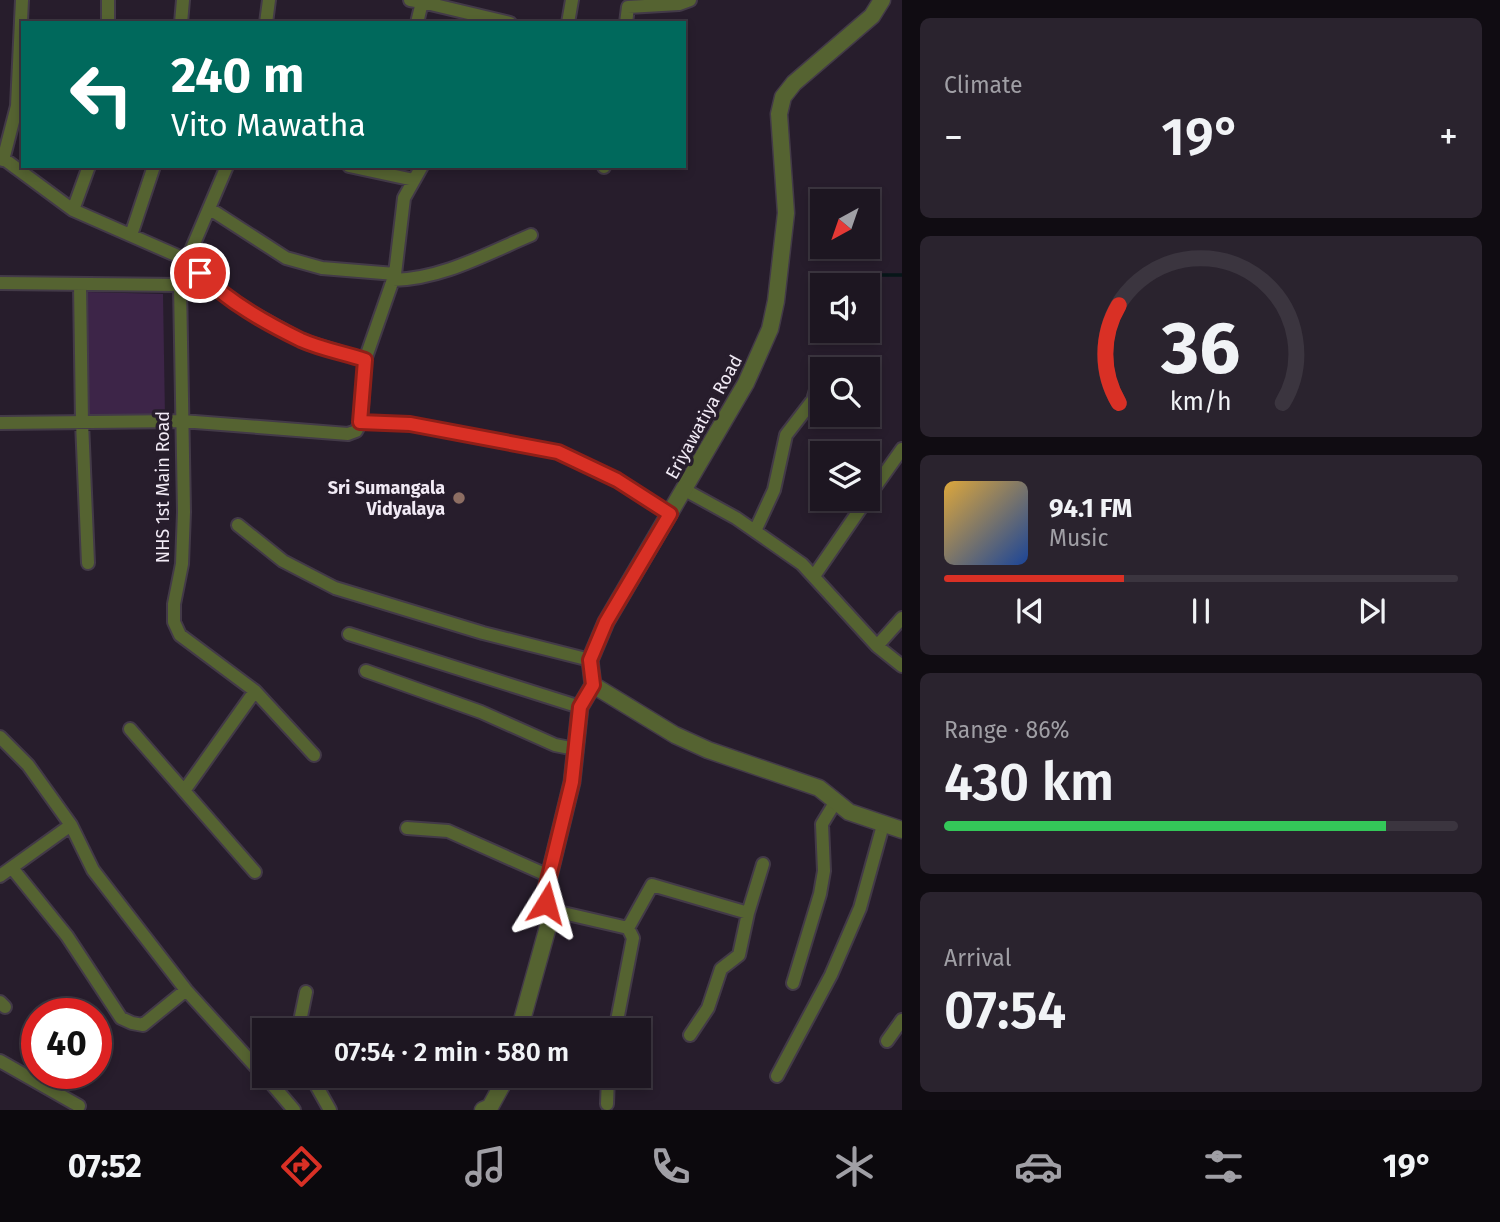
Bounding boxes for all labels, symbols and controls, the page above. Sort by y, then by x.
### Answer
text: 240 m [171,46,304,105]
icon: left [56,49,147,140]
text: Climate [944,71,1023,99]
text: Vito Mawatha [171,106,366,144]
text: 19° [1161,106,1241,169]
text: − [944,114,963,160]
text: + [1439,114,1458,160]
north arrow [810,189,880,259]
map controls [810,189,880,511]
pin [170,243,230,303]
icon: arrive [181,254,219,292]
button: sound [810,273,880,343]
text: 36 [1161,305,1240,392]
street label: Eriyawatiya Road [661,351,747,483]
button: search [810,357,880,427]
text: km/h [1170,386,1232,416]
street label: NHS 1st Main Road [152,411,174,563]
button: layers [810,441,880,511]
place label: Sri Sumangala Vidyalaya [328,477,445,520]
marker: Sri Sumangala Vidyalaya [451,490,467,506]
text: 94.1 FM [1049,493,1132,524]
text: Music [1049,524,1109,552]
icon: previous [1011,592,1049,630]
icon: pause [1182,592,1220,630]
icon: next [1353,592,1391,630]
text: Range · 86% [944,716,1069,744]
text: 430 km [944,751,1114,814]
position arrow [509,866,583,940]
text: Arrival [944,944,1011,972]
text: 07:54 [944,979,1066,1042]
speed limit sign: 40 [21,998,112,1089]
text: 07:54 · 2 min · 580 m [334,1037,569,1068]
icon: directions [277,1142,326,1191]
icon: music [461,1142,510,1191]
icon: phone [646,1142,695,1191]
icon: climate [830,1142,879,1191]
icon: car [1014,1142,1063,1191]
icon: filters [1199,1142,1248,1191]
text: 07:52 [68,1147,142,1185]
text: 19° [1383,1147,1432,1185]

